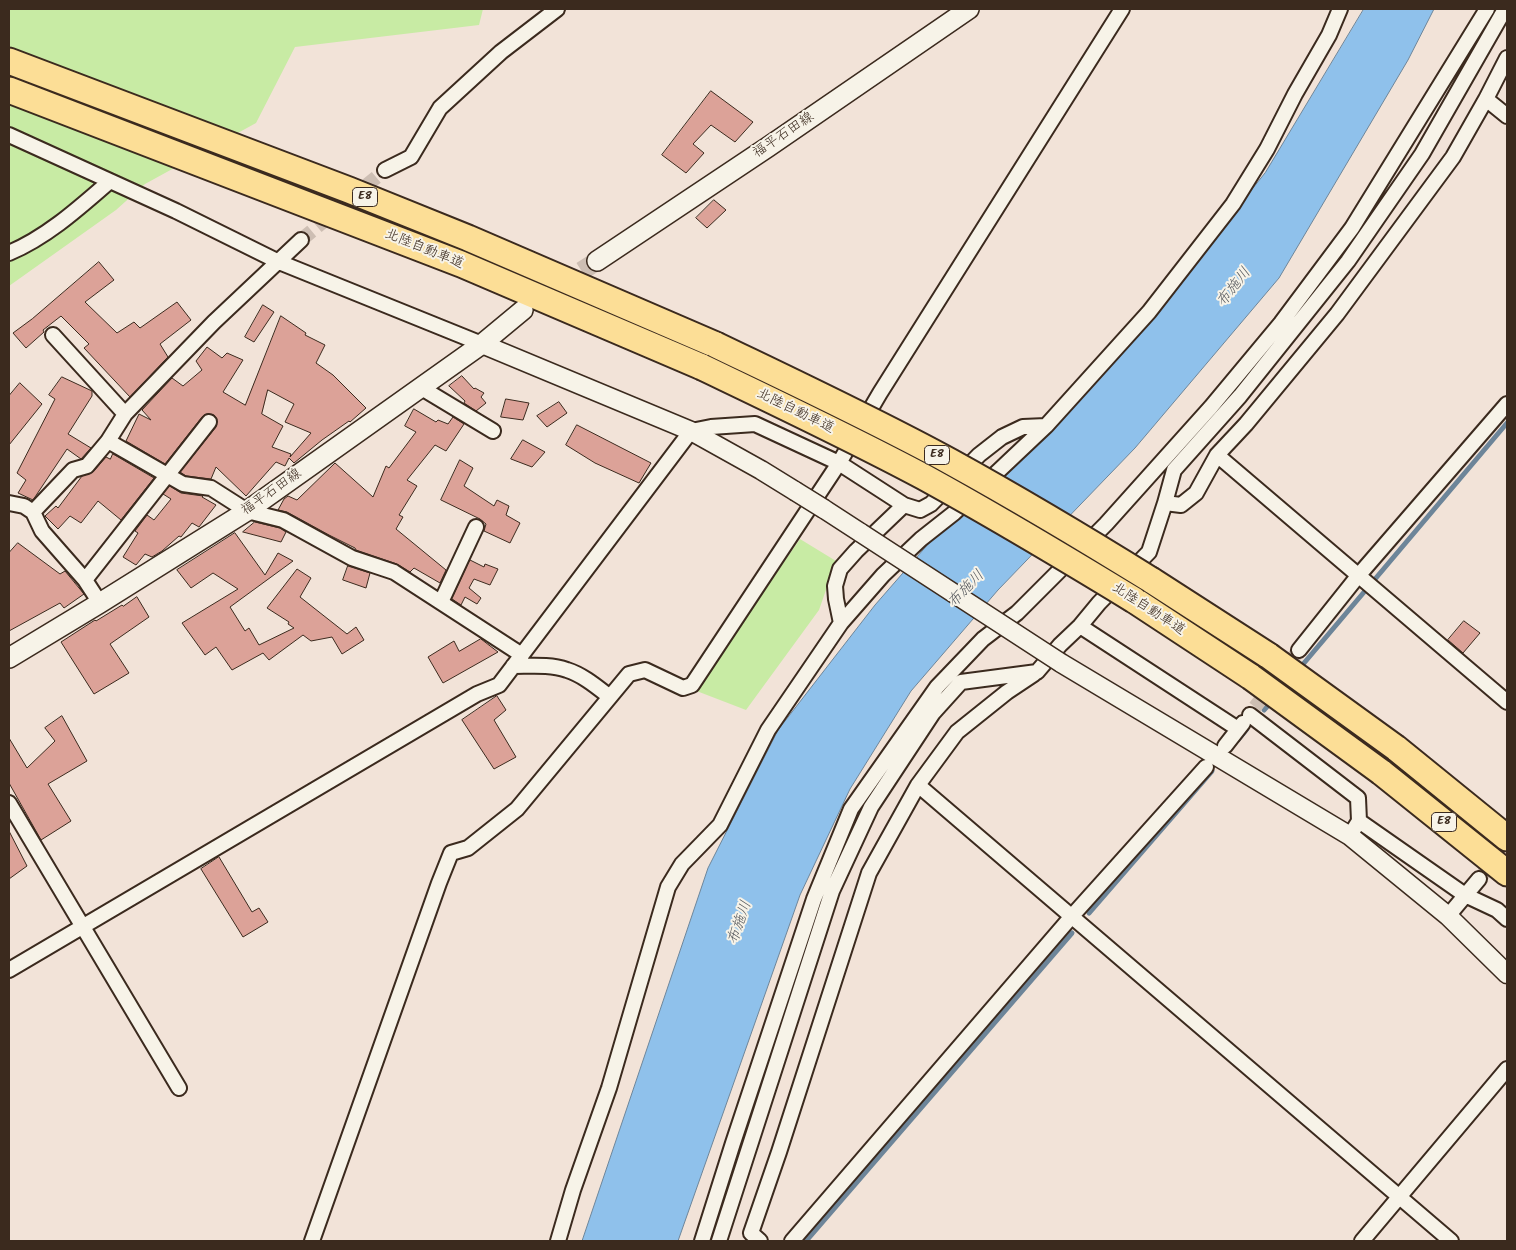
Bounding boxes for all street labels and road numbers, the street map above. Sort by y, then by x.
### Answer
street label: 福平石田線 [750,109,818,163]
road number: E8 [352,188,378,206]
street label: 北陸自動車道 [382,226,466,274]
street label: 北陸自動車道 [754,386,836,438]
road number: E8 [924,446,950,464]
street label: 福平石田線 [239,466,305,520]
street label: 北陸自動車道 [1108,580,1188,640]
road number: E8 [1432,812,1456,832]

